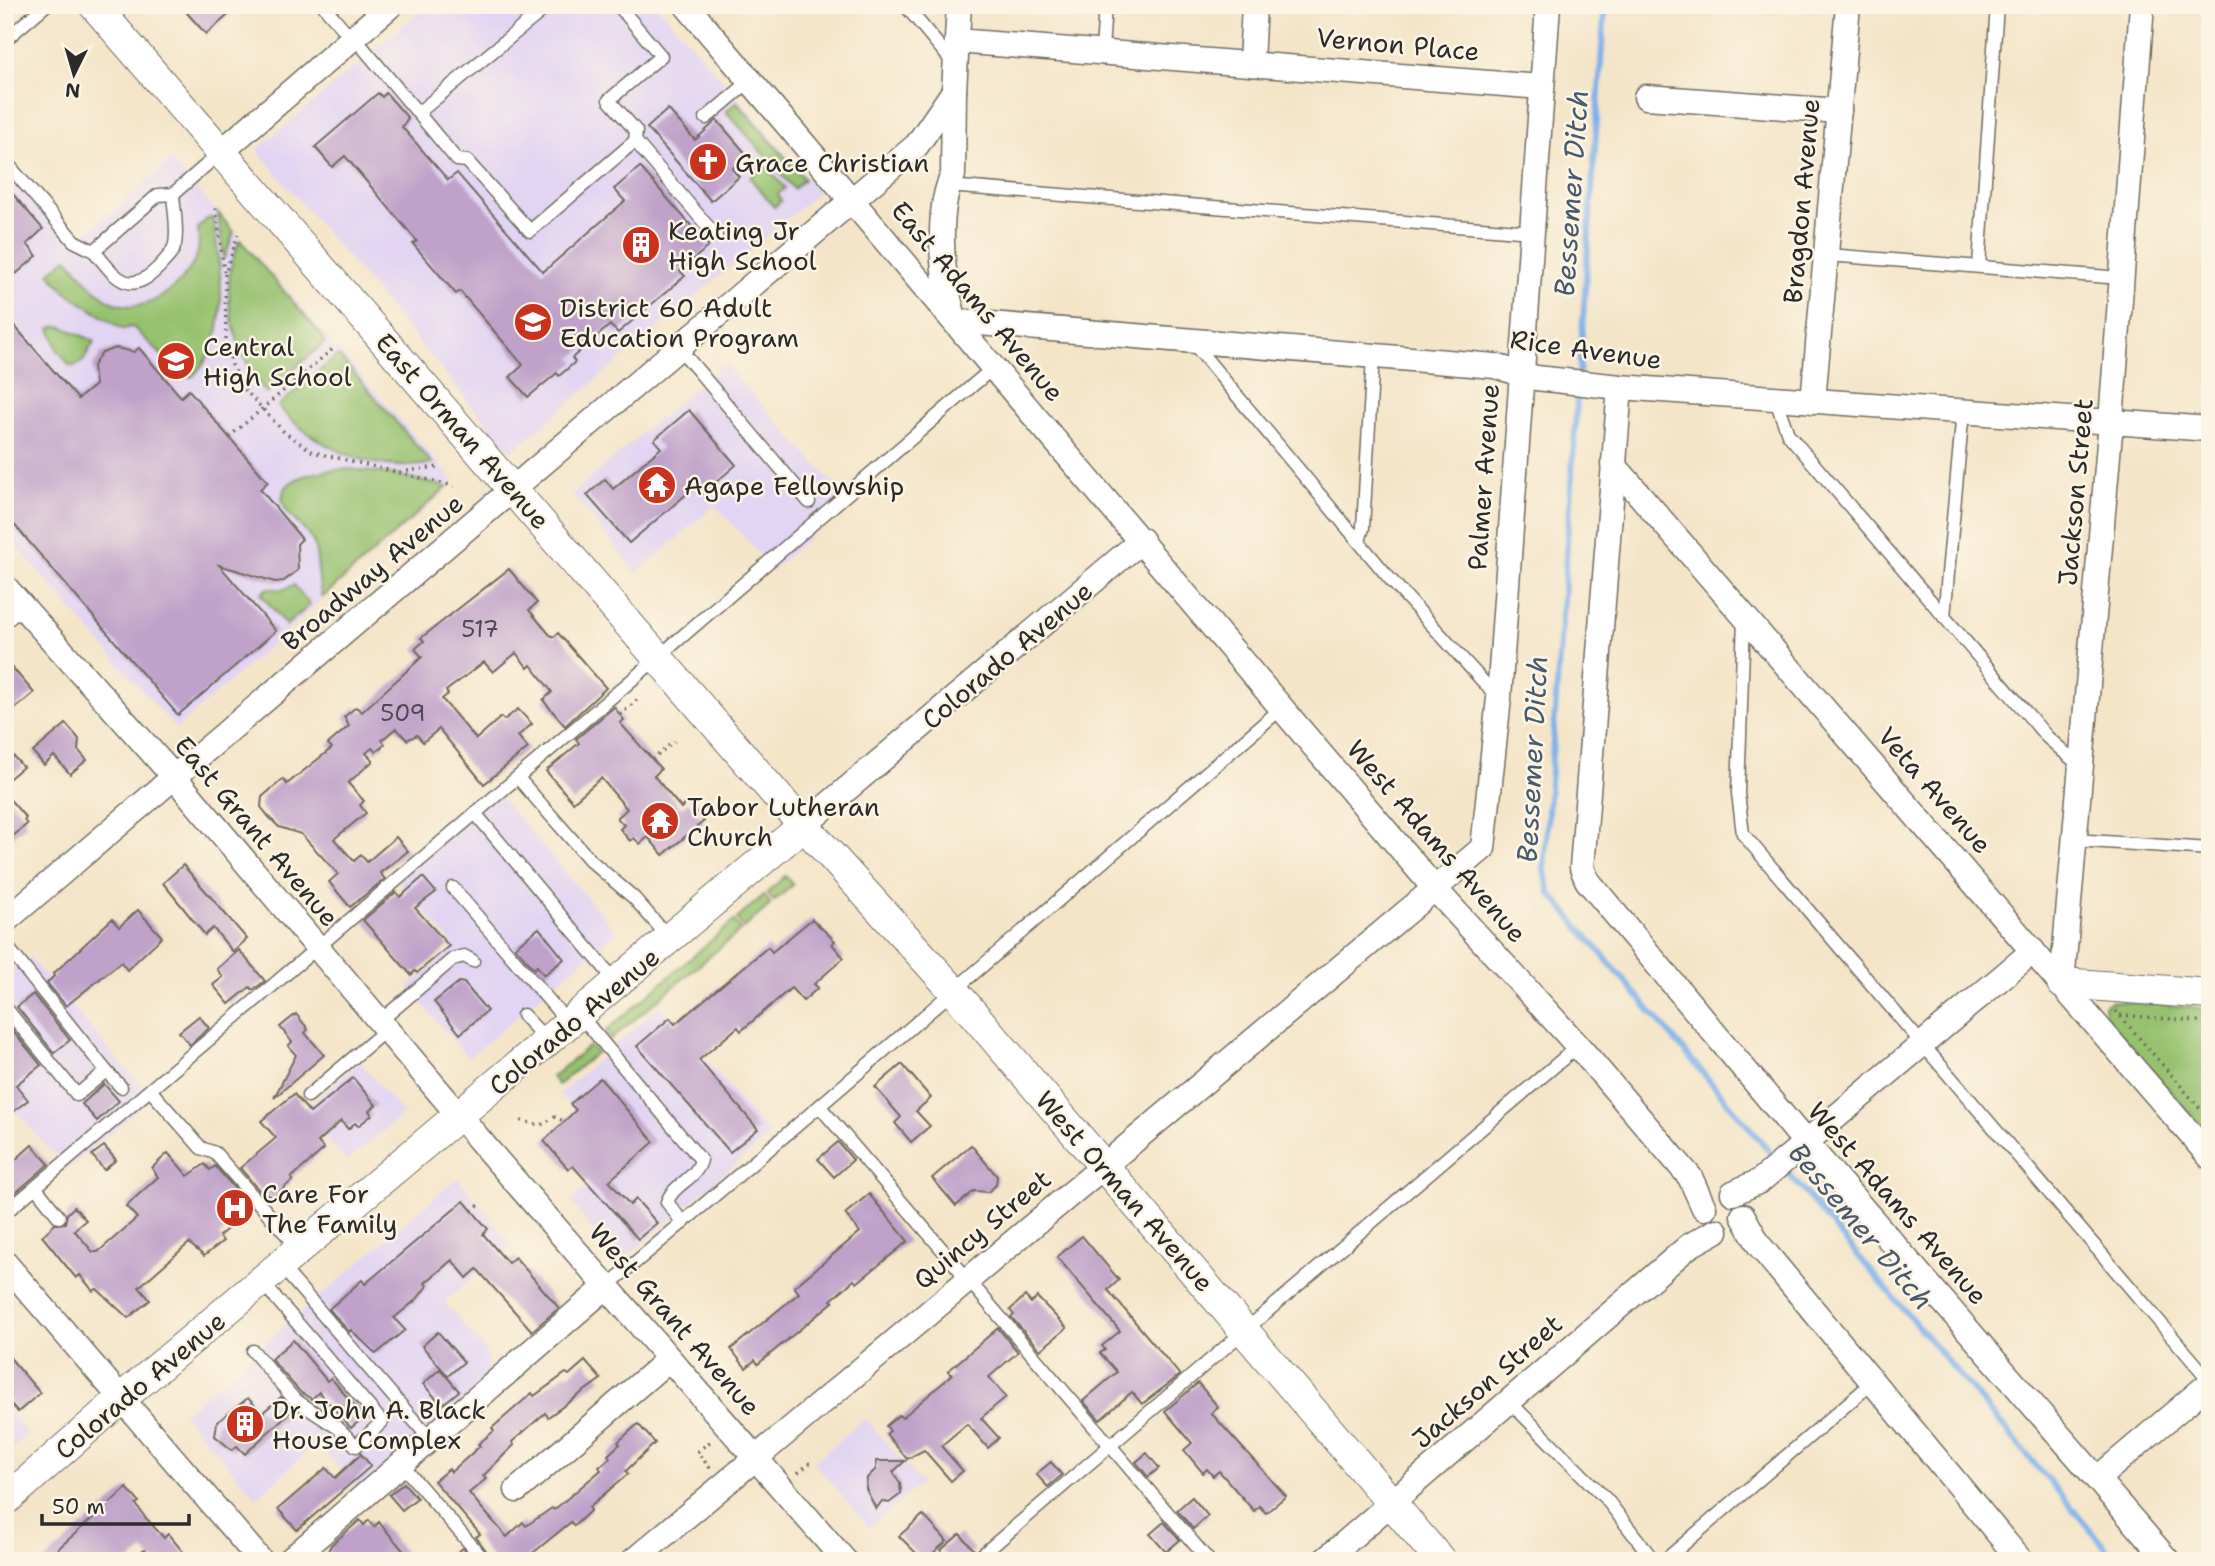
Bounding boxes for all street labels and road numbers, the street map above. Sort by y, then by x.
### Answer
street label: Vernon Place [1315,19,1481,69]
street label: Bragdon Avenue [1775,97,1827,305]
street label: East Adams Avenue [884,193,1072,409]
street label: Rice Avenue [1508,321,1664,377]
street label: East Orman Avenue [368,325,558,537]
street label: Palmer Avenue [1459,383,1507,571]
street label: Jackson Street [2049,397,2101,587]
street label: Broadway Avenue [274,486,470,658]
street label: Colorado Avenue [914,573,1100,737]
street label: Veta Avenue [1870,719,2000,861]
street label: East Grant Avenue [167,728,347,934]
street label: West Adams Avenue [1339,732,1535,950]
street label: Colorado Avenue [481,939,667,1103]
street label: West Orman Avenue [1028,1083,1222,1299]
street label: West Adams Avenue [1800,1094,1996,1312]
street label: Quincy Street [906,1161,1058,1297]
street label: West Grant Avenue [581,1215,769,1423]
street label: Colorado Avenue [47,1303,233,1467]
street label: Jackson Street [1405,1306,1569,1456]

